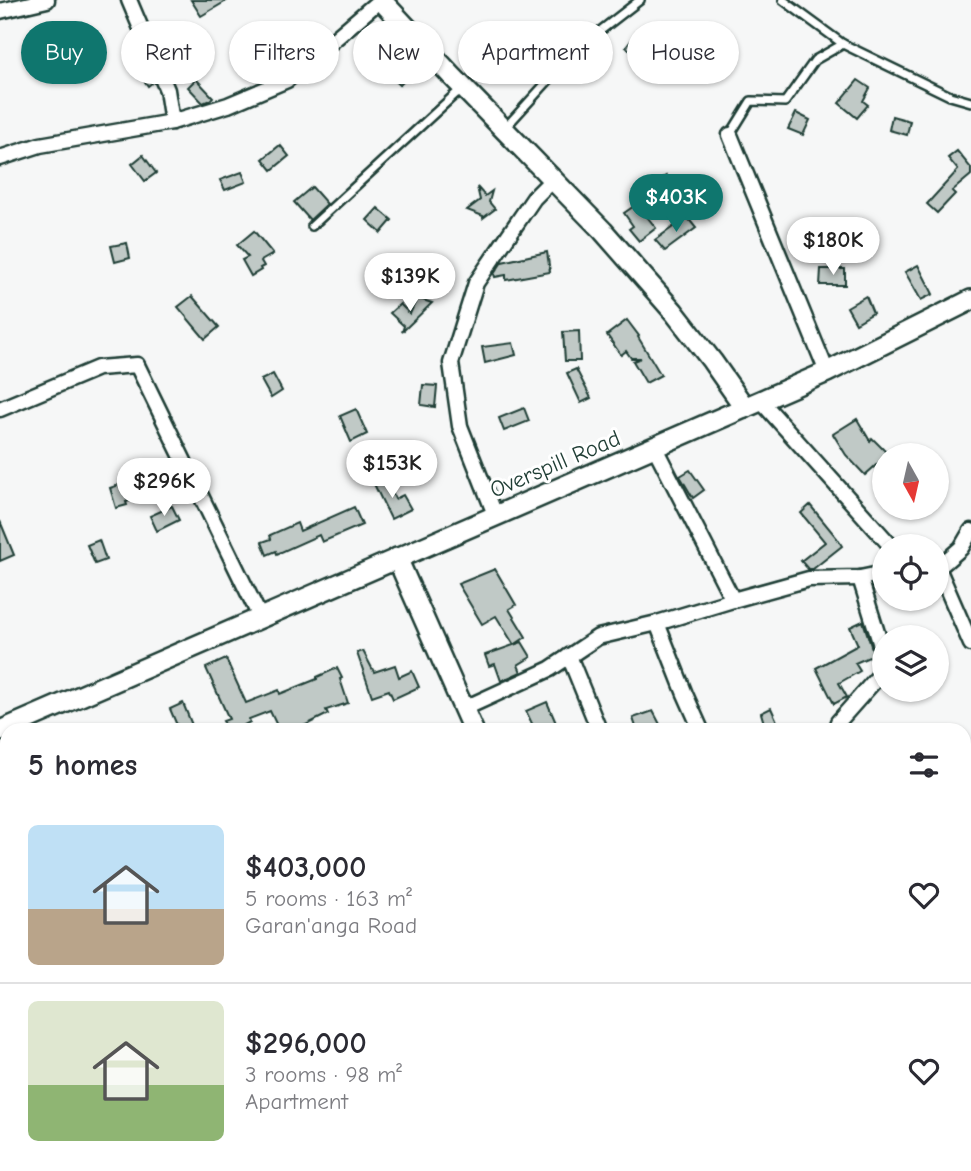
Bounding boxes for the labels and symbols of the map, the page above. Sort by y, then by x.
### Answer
pin: $403K [627,174,725,234]
pin: $180K [784,218,882,277]
pin: $139K [361,254,459,313]
street label: Overspill Road [486,424,624,504]
pin: $153K [343,440,441,500]
north arrow [872,443,948,520]
pin: $296K [115,458,213,518]

